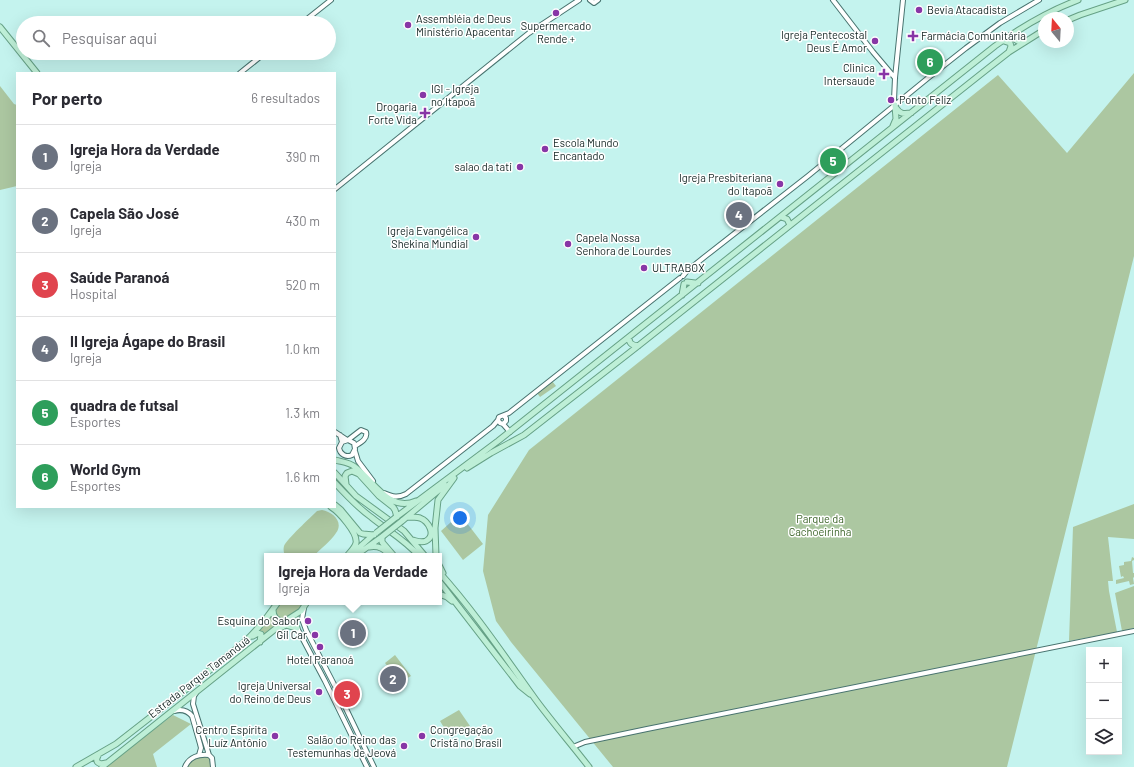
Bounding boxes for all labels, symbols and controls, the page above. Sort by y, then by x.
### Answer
place label: Bevia Atacadista [927,3,1007,16]
marker: Bevia Atacadista [914,5,924,15]
marker: Supermercado Rende + [551,8,561,18]
place label: Assembléia de Deus Ministério Apacentar [416,12,515,38]
north arrow [1038,12,1074,48]
search box [16,16,336,60]
place label: Supermercado Rende + [521,19,591,45]
marker: Assembléia de Deus Ministério Apacentar [403,20,413,30]
icon: search [30,27,52,49]
place label: Igreja Pentecostal Deus É Amor [781,28,867,54]
text: Pesquisar aqui [62,29,157,47]
place label: Farmácia Comunitária [921,29,1026,42]
marker: Farmácia Comunitária [908,31,918,41]
marker: Igreja Pentecostal Deus É Amor [870,36,880,46]
pin: 6 [917,47,943,77]
place label: Clinica Intersaude [824,61,875,87]
marker: Clinica Intersaude [878,68,890,80]
place label: IGI - Igreja no Itapoã [431,82,479,108]
text: Por perto [32,88,102,108]
text: 6 resultados [251,90,320,106]
marker: IGI - Igreja no Itapoã [418,90,428,100]
place label: Ponto Feliz [899,93,951,106]
marker: Ponto Feliz [886,95,896,105]
place label: Drogaria Forte Vida [368,100,417,126]
marker: Drogaria Forte Vida [420,108,430,118]
place label: Escola Mundo Encantado [553,136,619,162]
text: Igreja Hora da Verdade [70,140,220,158]
marker: Escola Mundo Encantado [540,144,550,154]
pin: 5 [820,146,846,176]
text: 1 [43,149,47,165]
text: 390 m [286,149,320,165]
text: Igreja [70,158,102,174]
place label: salao da tati [455,160,512,173]
marker: salao da tati [515,162,525,172]
place label: Igreja Presbiteriana do Itapoã [679,171,772,197]
marker: Igreja Presbiteriana do Itapoã [775,179,785,189]
pin: 4 [726,200,752,230]
text: Capela São José [70,204,179,222]
text: 2 [41,213,49,229]
text: 430 m [285,213,320,229]
text: Igreja [70,222,102,238]
place label: Igreja Evangélica Shekina Mundial [387,224,468,250]
place label: Capela Nossa Senhora de Lourdes [576,231,671,257]
marker: Igreja Evangélica Shekina Mundial [471,232,481,242]
marker: Capela Nossa Senhora de Lourdes [563,239,573,249]
place label: ULTRABOX [652,261,705,274]
marker: ULTRABOX [639,263,649,273]
text: Saúde Paranoá [70,268,169,286]
text: 3 [41,277,49,293]
text: 520 m [286,277,320,293]
text: Hospital [70,286,117,302]
text: II Igreja Ágape do Brasil [70,332,225,350]
text: 4 [41,341,49,357]
text: 1.0 km [285,341,320,357]
text: Igreja [70,350,102,366]
text: quadra de futsal [70,396,178,414]
text: 5 [41,405,49,421]
text: 1.3 km [285,405,320,421]
text: Esportes [70,414,121,430]
text: World Gym [70,460,141,478]
text: 6 [42,469,48,485]
text: 1.6 km [285,469,320,485]
text: Esportes [70,478,121,494]
your location [450,508,470,528]
park label: Parque da Cachoeirinha [789,512,851,538]
popup [264,553,442,605]
text: Igreja Hora da Verdade [278,562,428,580]
text: Igreja [278,580,310,596]
place label: Esquina do Sabor [217,614,300,627]
marker: Esquina do Sabor [303,616,313,626]
pin: 1 [340,618,366,648]
place label: Gil Car [276,628,307,641]
marker: Gil Car [310,630,320,640]
street label: Estrada Parque Tamanduá [145,633,252,720]
marker: Hotel Paranoá [315,642,325,652]
map controls [1086,647,1122,755]
button: + [1086,647,1122,683]
place label: Hotel Paranoá [287,653,353,666]
pin: 2 [380,664,406,694]
place label: Igreja Universal do Reino de Deus [229,679,311,705]
pin: 3 [334,679,360,709]
button: − [1086,683,1122,719]
marker: Igreja Universal do Reino de Deus [314,687,324,697]
button: layers [1086,719,1122,755]
place label: Centro Espírita Luíz Antônio [196,723,267,749]
place label: Congregação Cristã no Brasil [430,723,502,749]
marker: Centro Espírita Luíz Antônio [270,731,280,741]
marker: Congregação Cristã no Brasil [417,731,427,741]
place label: Salão do Reino das Testemunhas de Jeová [287,733,396,759]
marker: Salão do Reino das Testemunhas de Jeová [399,741,409,751]

